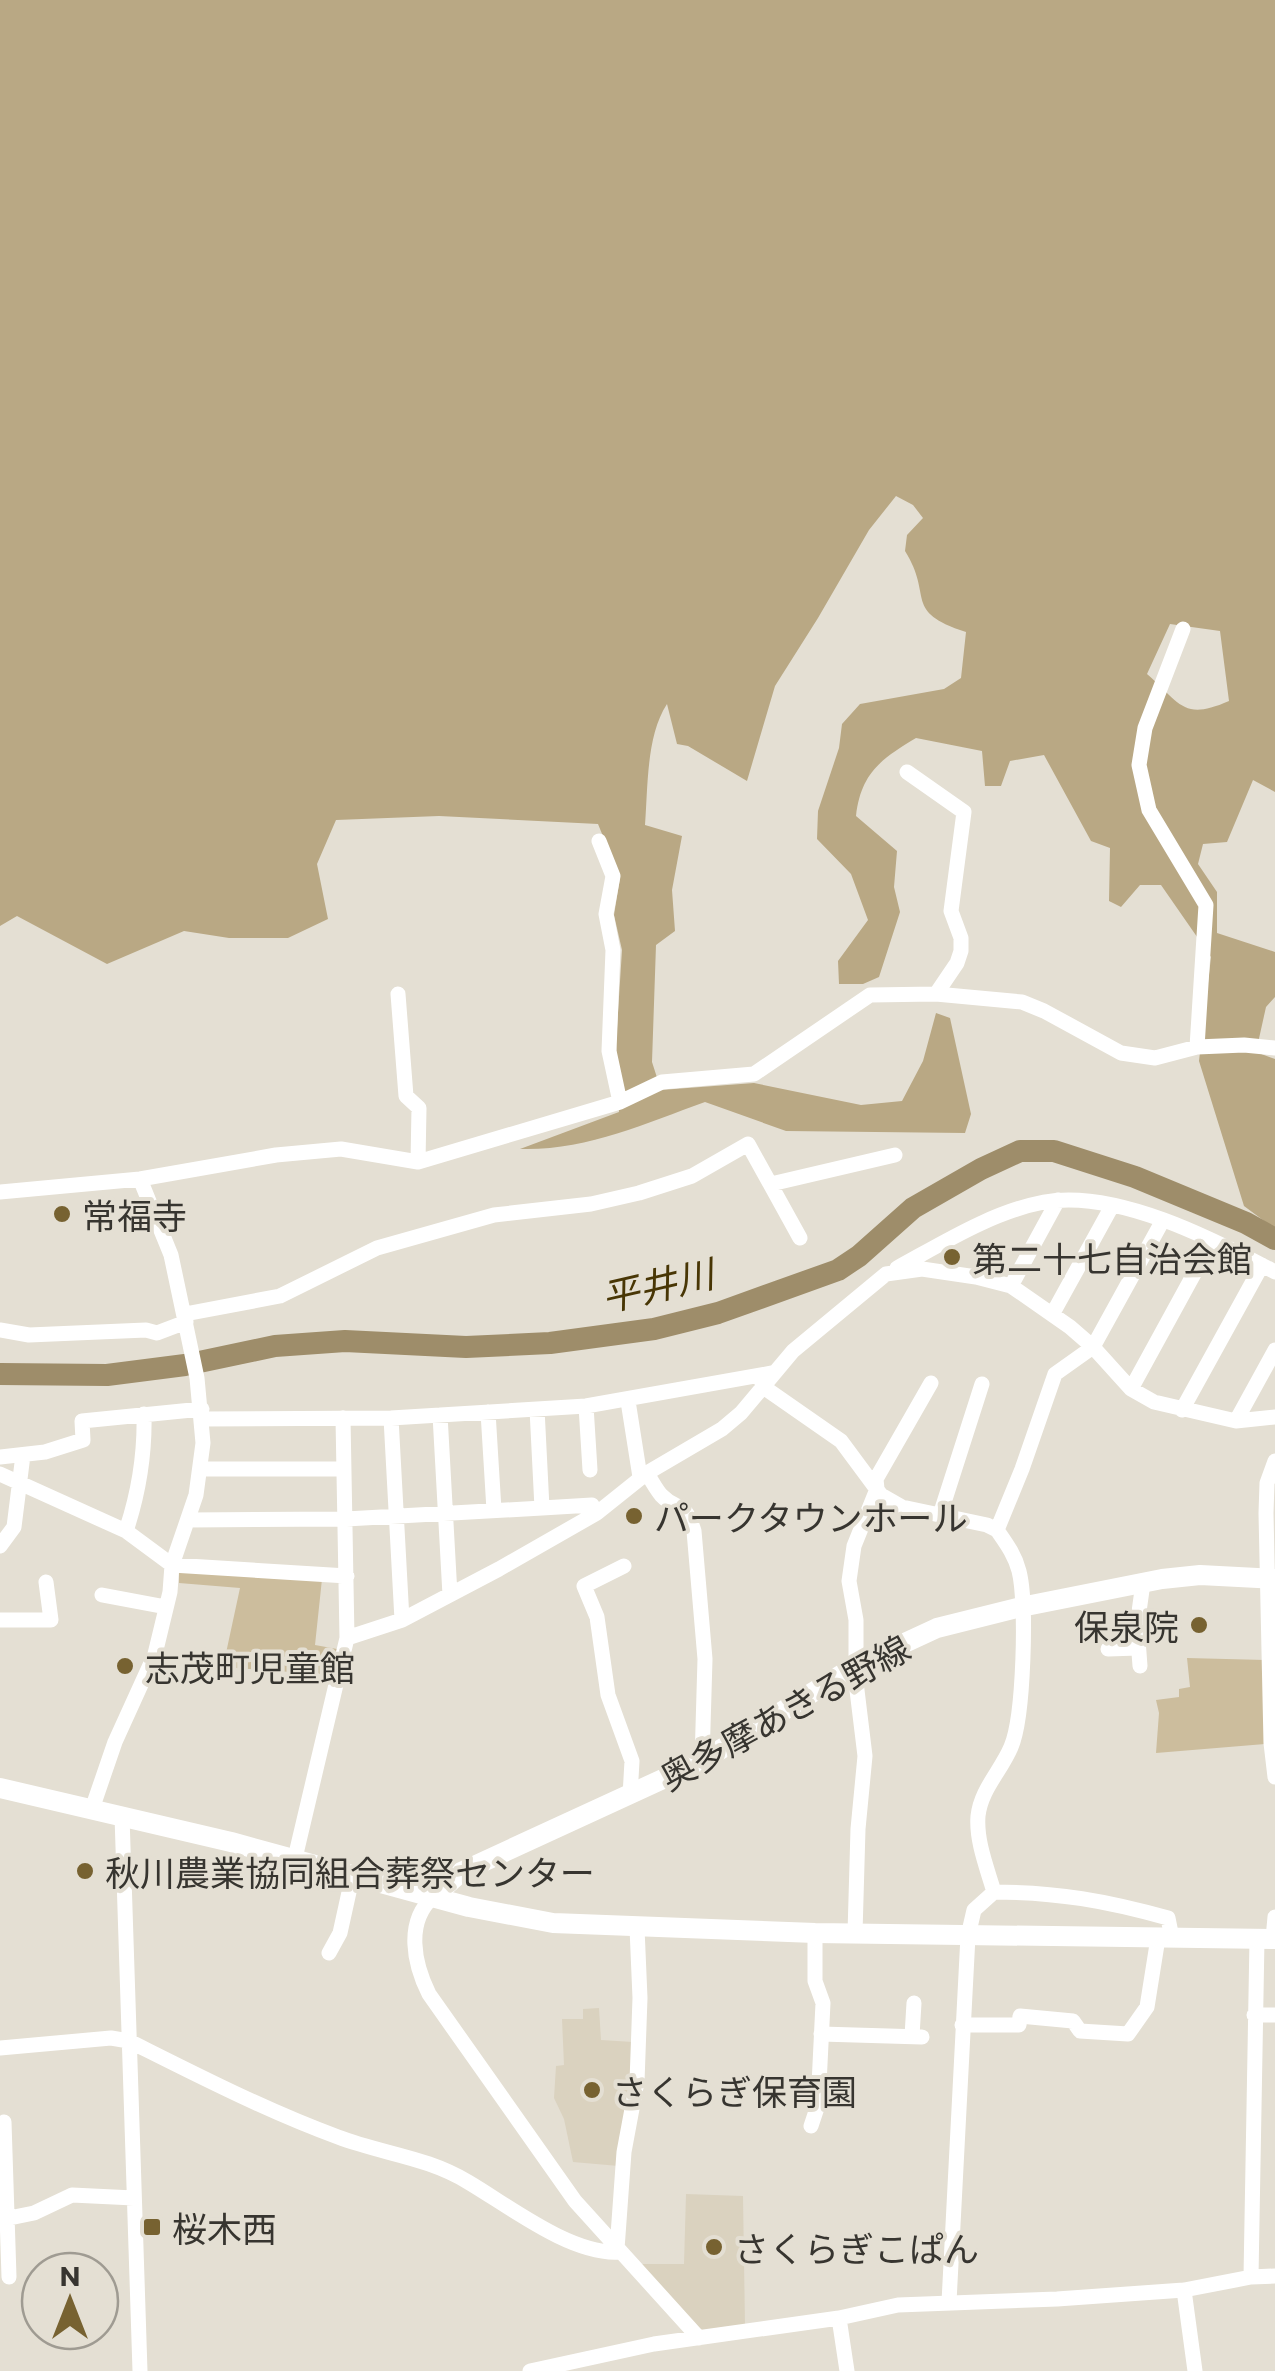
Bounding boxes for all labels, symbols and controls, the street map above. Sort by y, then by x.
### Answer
place label: 常福寺 [82,1193,187,1236]
marker: 常福寺 [51,1203,73,1225]
place label: 第二十七自治会館 [972,1236,1252,1279]
marker: 第二十七自治会館 [941,1246,963,1268]
water label: 平井川 [596,1247,722,1320]
place label: パークタウンホール [654,1495,968,1538]
marker: パークタウンホール [623,1505,645,1527]
place label: 保泉院 [1074,1604,1179,1647]
marker: 保泉院 [1188,1614,1210,1636]
street label: 奥多摩あきる野線 [651,1624,917,1798]
place label: 志茂町児童館 [145,1645,355,1688]
marker: 志茂町児童館 [114,1655,136,1677]
place label: 秋川農業協同組合葬祭センター [105,1850,595,1893]
marker: 秋川農業協同組合葬祭センター [74,1860,96,1882]
place label: さくらぎ保育園 [612,2069,857,2112]
marker: さくらぎ保育園 [581,2079,603,2101]
place label: 桜木西 [172,2206,277,2249]
marker: 桜木西 [141,2216,163,2238]
place label: さくらぎこぱん [734,2226,979,2269]
marker: さくらぎこぱん [703,2236,725,2258]
north arrow [20,2251,120,2351]
text: N [60,2258,81,2292]

